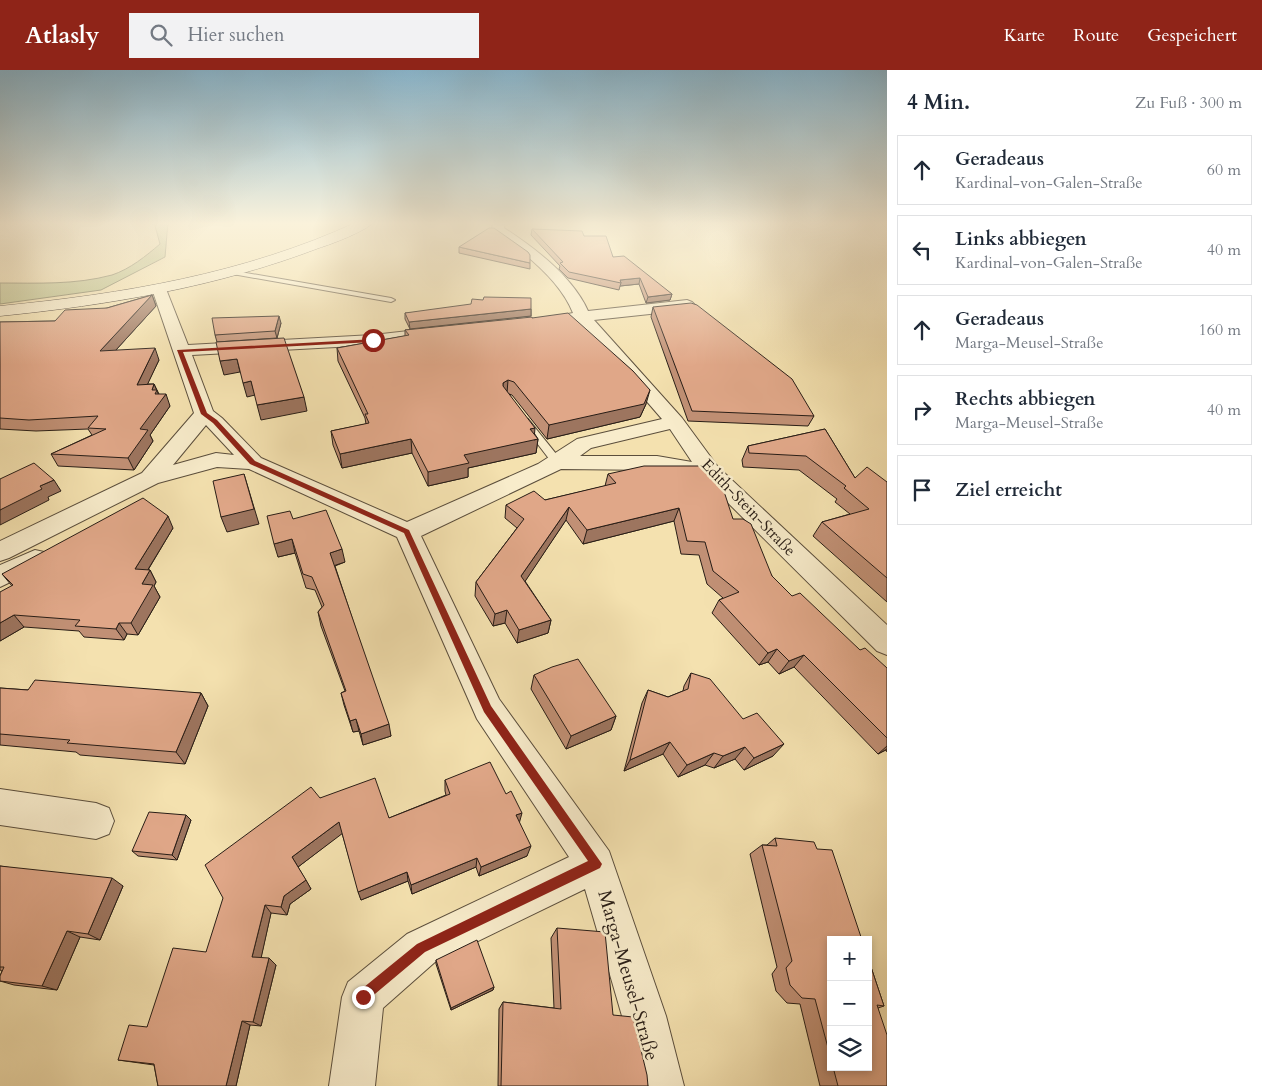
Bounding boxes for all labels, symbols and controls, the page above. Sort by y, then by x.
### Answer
search box [129,13,479,58]
text: Atlasly [25,19,99,52]
icon: search [147,21,175,49]
text: Hier suchen [187,22,285,48]
text: Karte [1004,23,1045,48]
text: Route [1073,23,1119,48]
text: Gespeichert [1147,23,1237,48]
text: 4 Min. [907,88,970,117]
text: Zu Fuß · 300 m [1135,92,1242,114]
text: Geradeaus [955,146,1044,172]
icon: ahead [908,156,936,184]
text: 60 m [1207,159,1241,181]
text: Kardinal-von-Galen-Straße [955,172,1143,194]
text: Links abbiegen [955,226,1087,252]
icon: left [908,236,936,264]
text: 40 m [1207,239,1241,261]
text: Kardinal-von-Galen-Straße [955,252,1143,274]
text: Geradeaus [955,306,1044,332]
icon: ahead [908,316,936,344]
text: 160 m [1199,319,1241,341]
route start [362,329,385,352]
text: Marga-Meusel-Straße [955,332,1103,354]
text: Rechts abbiegen [955,386,1096,412]
icon: right [908,396,936,424]
text: 40 m [1207,399,1241,421]
text: Marga-Meusel-Straße [955,412,1103,434]
street label: Edith-Stein-Straße [696,454,800,561]
icon: arrive [908,476,936,504]
text: Ziel erreicht [955,477,1062,503]
street label: Marga-Meusel-Straße [591,887,665,1064]
map controls [827,936,872,1071]
button: + [827,936,872,981]
button: − [827,981,872,1026]
route end [352,986,375,1009]
button: layers [827,1026,872,1071]

